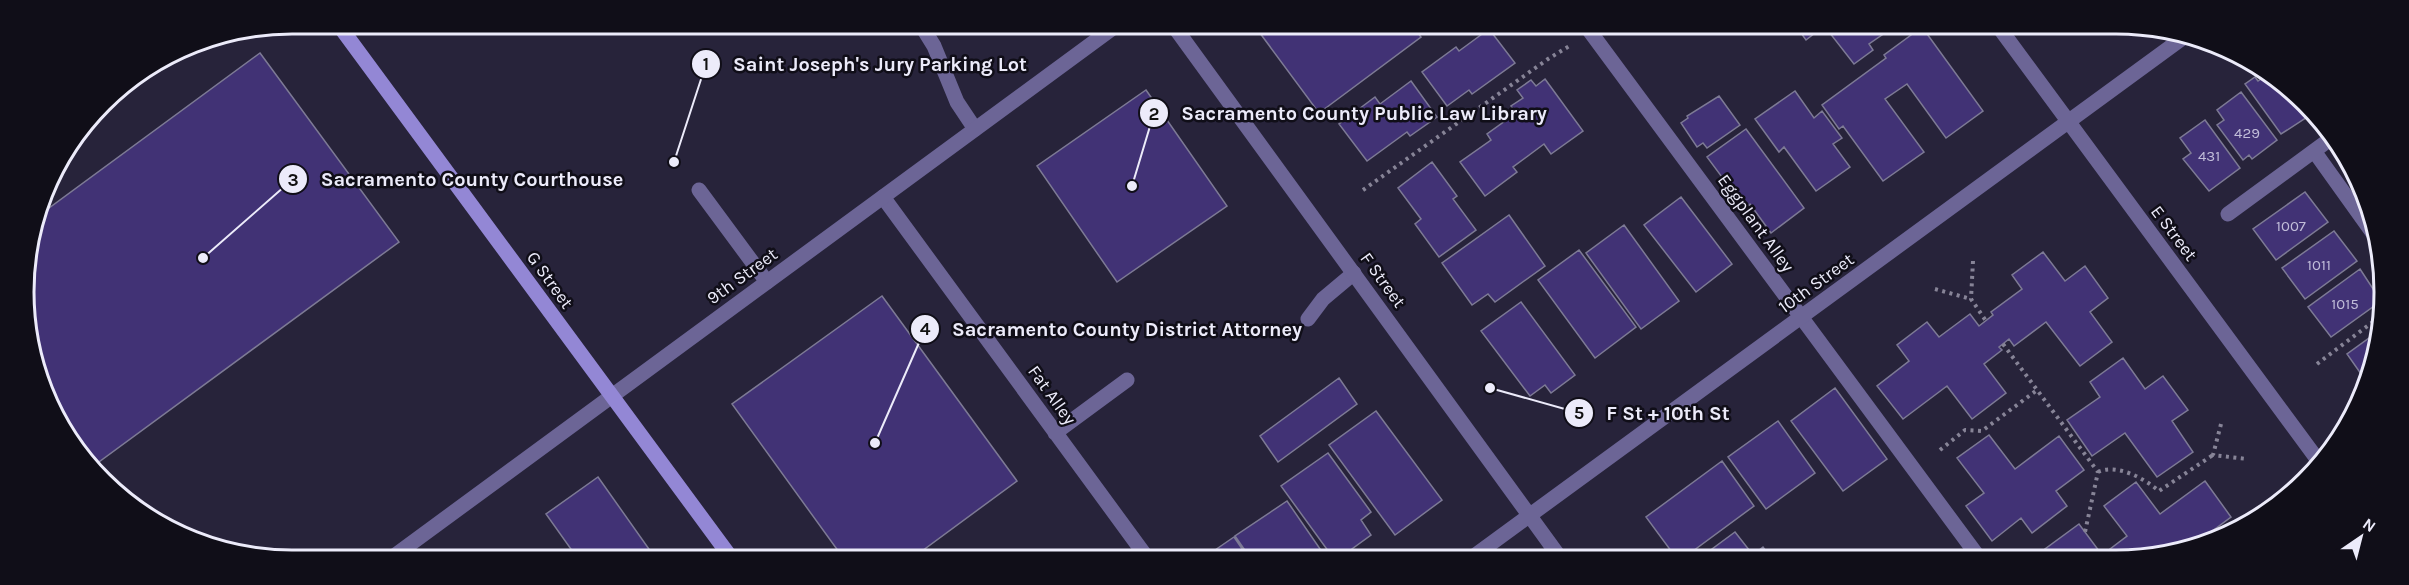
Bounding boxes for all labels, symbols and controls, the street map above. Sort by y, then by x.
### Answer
callout: Saint Joseph's Jury Parking Lot [691,45,1039,83]
text: 1 [703,53,709,75]
text: Saint Joseph's Jury Parking Lot [733,53,1027,76]
callout: Sacramento County Public Law Library [1139,94,1559,132]
text: Sacramento County Public Law Library [1181,102,1547,125]
text: 2 [1149,103,1159,125]
house number: 429 [2234,124,2260,142]
house number: 431 [2198,147,2220,165]
callout: Sacramento County Courthouse [278,160,635,198]
text: Sacramento County Courthouse [321,168,623,191]
text: 3 [287,169,299,191]
street label: Eggplant Alley [1713,170,1799,277]
street label: E Street [2146,201,2202,265]
house number: 1007 [2276,217,2306,235]
street label: 9th Street [702,243,782,309]
street label: G Street [522,247,578,313]
street label: F Street [1356,248,1411,312]
street label: 10th Street [1774,248,1858,318]
house number: 1011 [2307,256,2331,274]
house number: 1015 [2331,295,2359,313]
callout: Sacramento County District Attorney [910,310,1315,348]
text: 4 [920,318,931,340]
text: Sacramento County District Attorney [952,318,1302,341]
street label: Fat Alley [1023,361,1081,429]
callout: F St + 10th St [1564,394,1742,432]
text: 5 [1574,402,1584,424]
text: F St + 10th St [1606,402,1730,425]
north arrow [2331,507,2391,567]
text: N [2359,514,2379,536]

